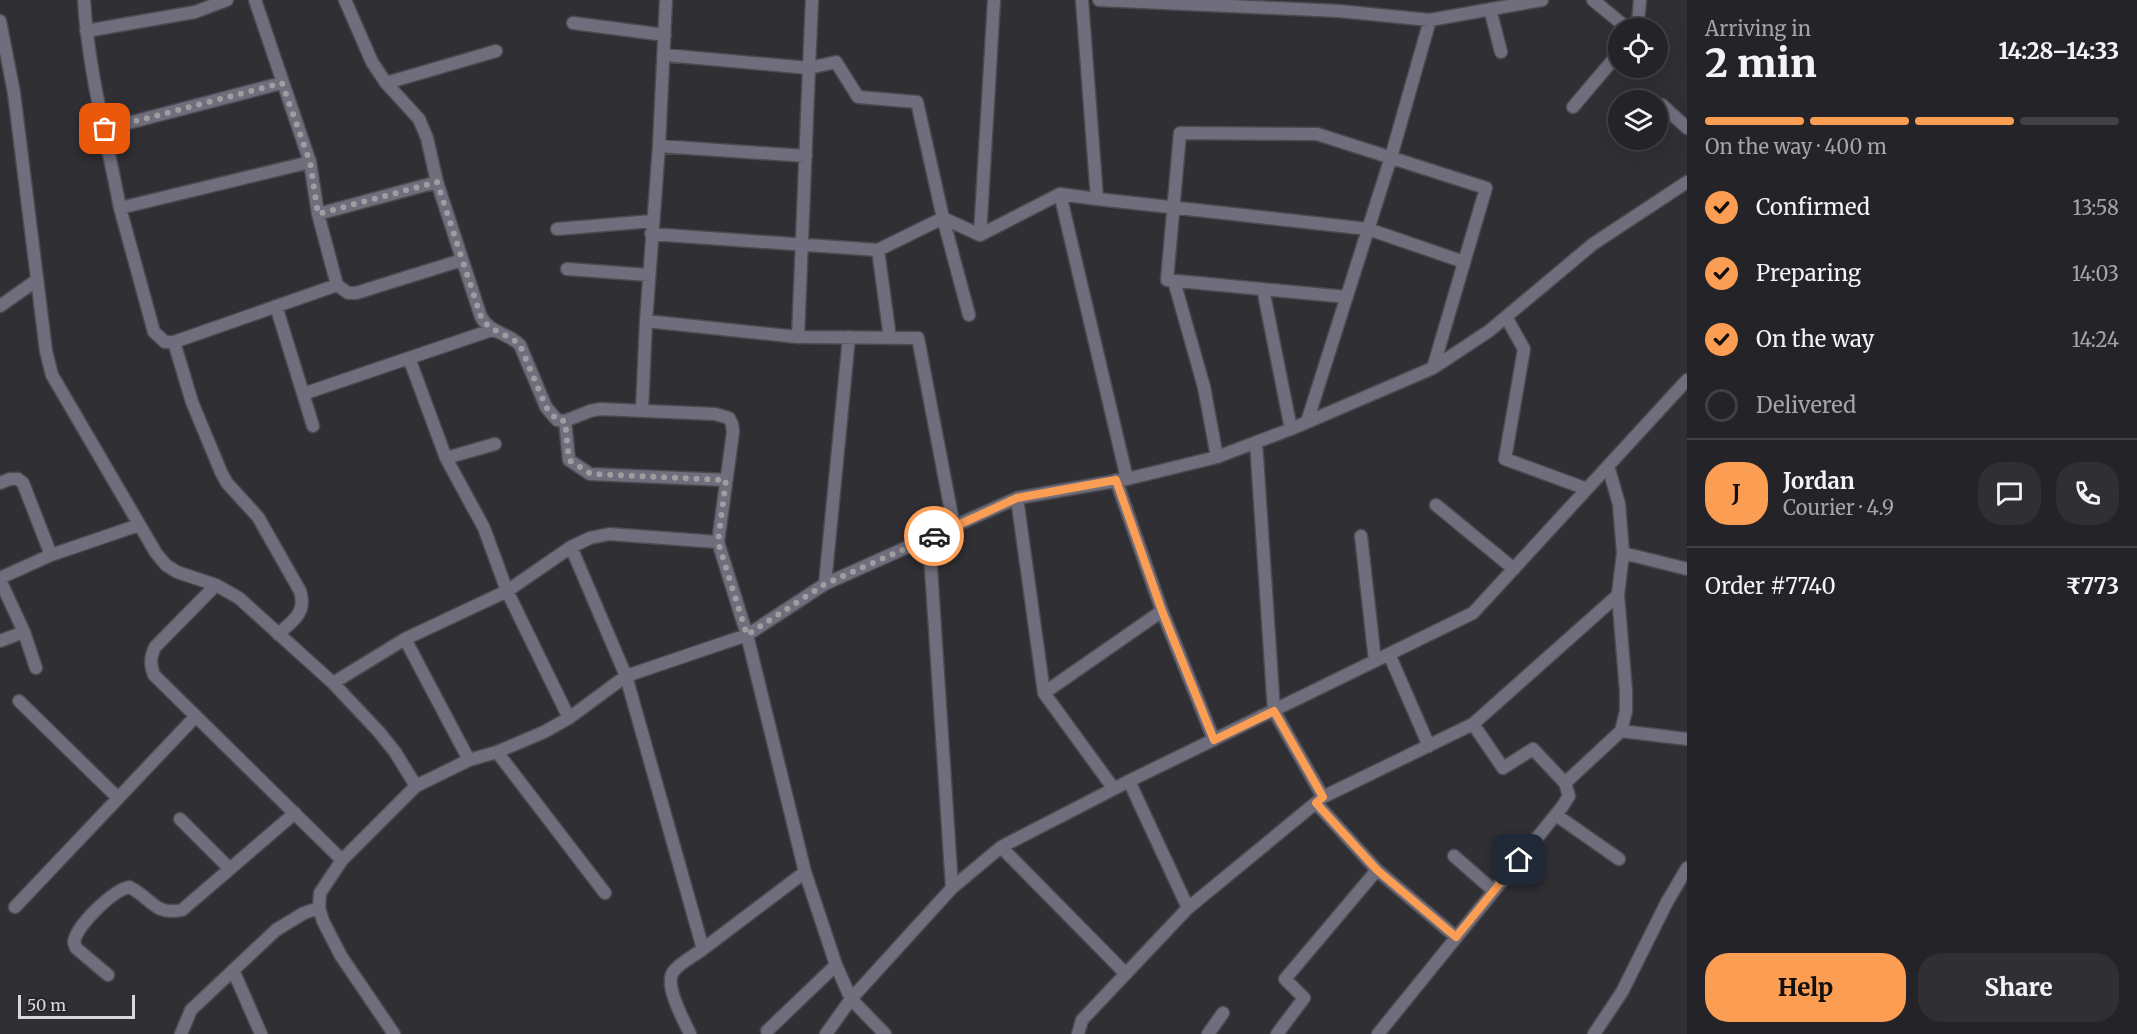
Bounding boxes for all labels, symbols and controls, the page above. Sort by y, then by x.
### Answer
text: Arriving in [1705,16,1811,41]
map controls [1608,18,1668,150]
button: locate [1608,18,1668,78]
text: 14:28–14:33 [1998,37,2119,65]
text: 2 min [1705,39,1817,88]
button: layers [1608,90,1668,150]
pin [79,103,130,154]
icon: bag [88,112,121,145]
text: On the way · 400 m [1705,134,1887,159]
icon: check [1705,191,1738,224]
text: Confirmed [1756,193,1870,221]
text: 13:58 [2072,195,2119,220]
icon: check [1705,257,1738,290]
text: Preparing [1756,259,1861,287]
text: 14:03 [2072,261,2119,286]
icon: check [1705,323,1738,356]
text: On the way [1756,325,1874,353]
text: 14:24 [2072,327,2119,352]
text: Delivered [1756,391,1856,419]
button: chat [1978,462,2041,525]
button: phone [2056,462,2119,525]
text: Jordan [1783,467,1855,495]
text: J [1732,479,1741,507]
text: Courier · 4.9 [1783,495,1894,520]
courier [904,506,964,566]
icon: car [918,520,951,553]
text: Order #7740 [1705,572,1836,600]
text: ₹773 [2066,572,2119,600]
pin [1493,834,1544,885]
icon: home [1502,843,1535,876]
button: Help [1705,953,1906,1022]
button: Share [1918,953,2119,1022]
scale bar [18,992,135,1020]
text: 50 m [27,995,66,1015]

